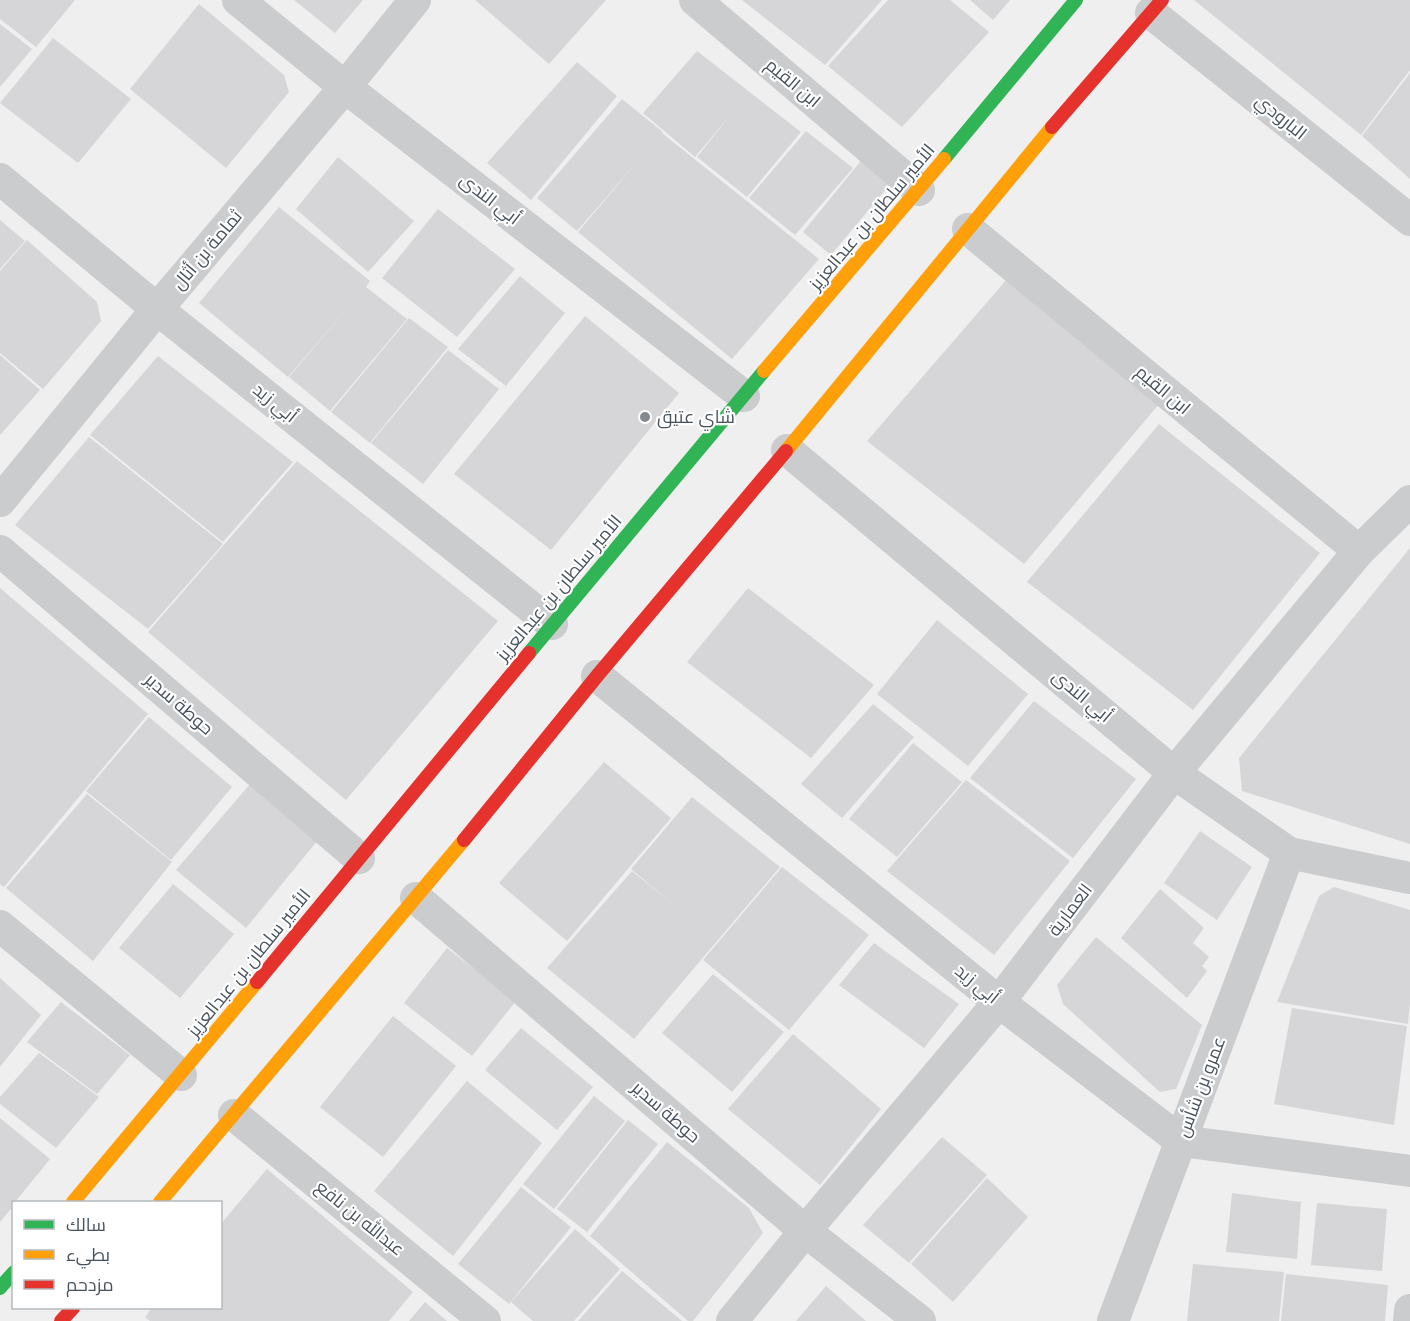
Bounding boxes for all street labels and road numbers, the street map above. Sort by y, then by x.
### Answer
street label: ابن القيم [760,54,825,113]
street label: البارودي [1249,90,1311,147]
street label: الأمير سلطان بن عبدالعزيز [804,139,940,295]
street label: أبي الندى [454,169,525,232]
street label: ثمامة بن أثال [167,206,247,294]
street label: ابن القيم [1130,361,1195,420]
street label: أبي زيد [247,379,302,430]
street label: الأمير سلطان بن عبدالعزيز [491,510,627,666]
street label: أبي الندى [1046,665,1116,730]
street label: حوطة سدير [140,668,218,740]
street label: العمارية [1043,879,1097,941]
street label: الأمير سلطان بن عبدالعزيز [182,885,315,1042]
street label: أبي زيد [949,960,1004,1011]
street label: عمرو بن شأس [1172,1034,1230,1140]
street label: حوطة سدير [627,1076,705,1148]
street label: عبدالله بن نافع [311,1175,409,1261]

